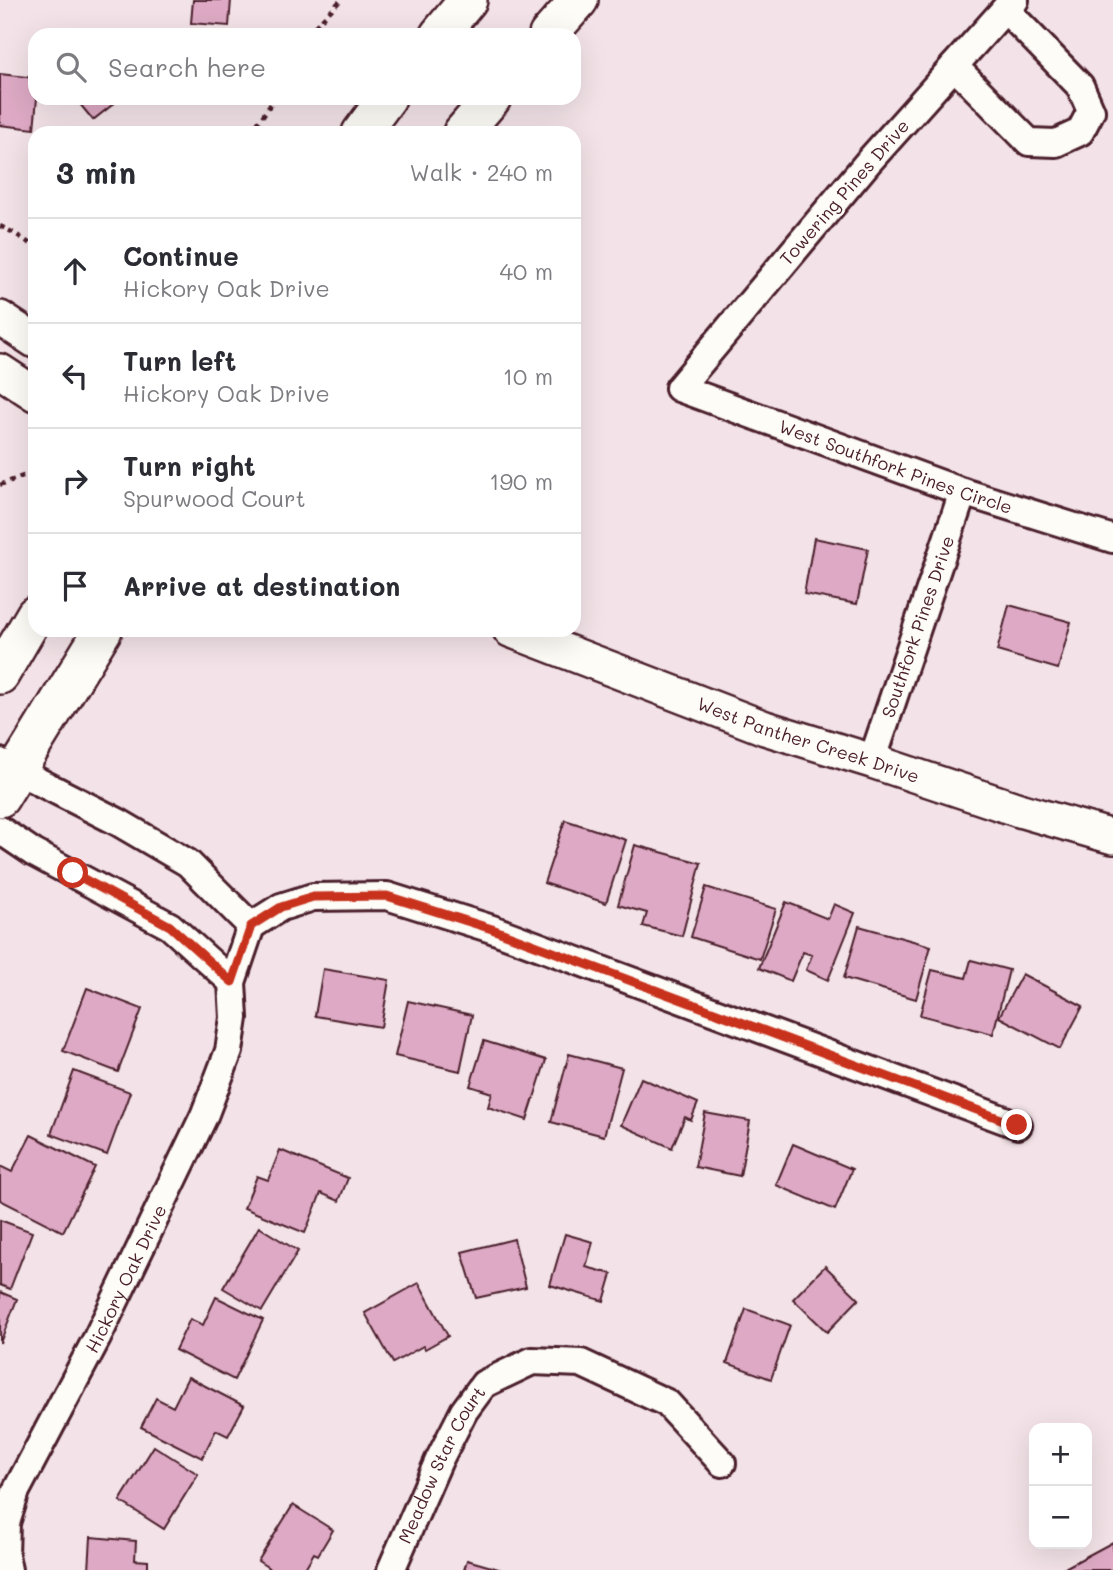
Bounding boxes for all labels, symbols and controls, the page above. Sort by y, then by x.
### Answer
search box [28,28,581,105]
icon: search [52,48,90,86]
text: Search here [108,50,266,84]
street label: Towering Pines Drive [774,114,914,270]
text: 3 min [56,152,136,192]
text: Walk · 240 m [410,157,553,187]
text: Continue [123,239,239,273]
icon: ahead [56,252,94,290]
text: 40 m [500,256,553,286]
text: Hickory Oak Drive [123,273,330,303]
text: Turn left [123,344,236,378]
icon: left [56,357,94,395]
text: 10 m [503,361,553,391]
text: Hickory Oak Drive [123,378,330,408]
street label: West Southfork Pines Circle [776,414,1015,519]
text: Turn right [123,449,256,483]
icon: right [56,462,94,500]
text: 190 m [489,466,553,496]
text: Spurwood Court [123,483,306,513]
street label: Southfork Pines Drive [876,532,959,721]
icon: arrive [56,567,94,605]
text: Arrive at destination [123,569,400,603]
street label: West Panther Creek Drive [694,691,923,788]
route start [57,857,88,888]
route end [1001,1109,1032,1140]
street label: Hickory Oak Drive [79,1200,172,1357]
street label: Meadow Star Court [392,1381,491,1547]
map controls [1029,1423,1092,1549]
button: + [1029,1423,1092,1486]
button: − [1029,1486,1092,1549]

